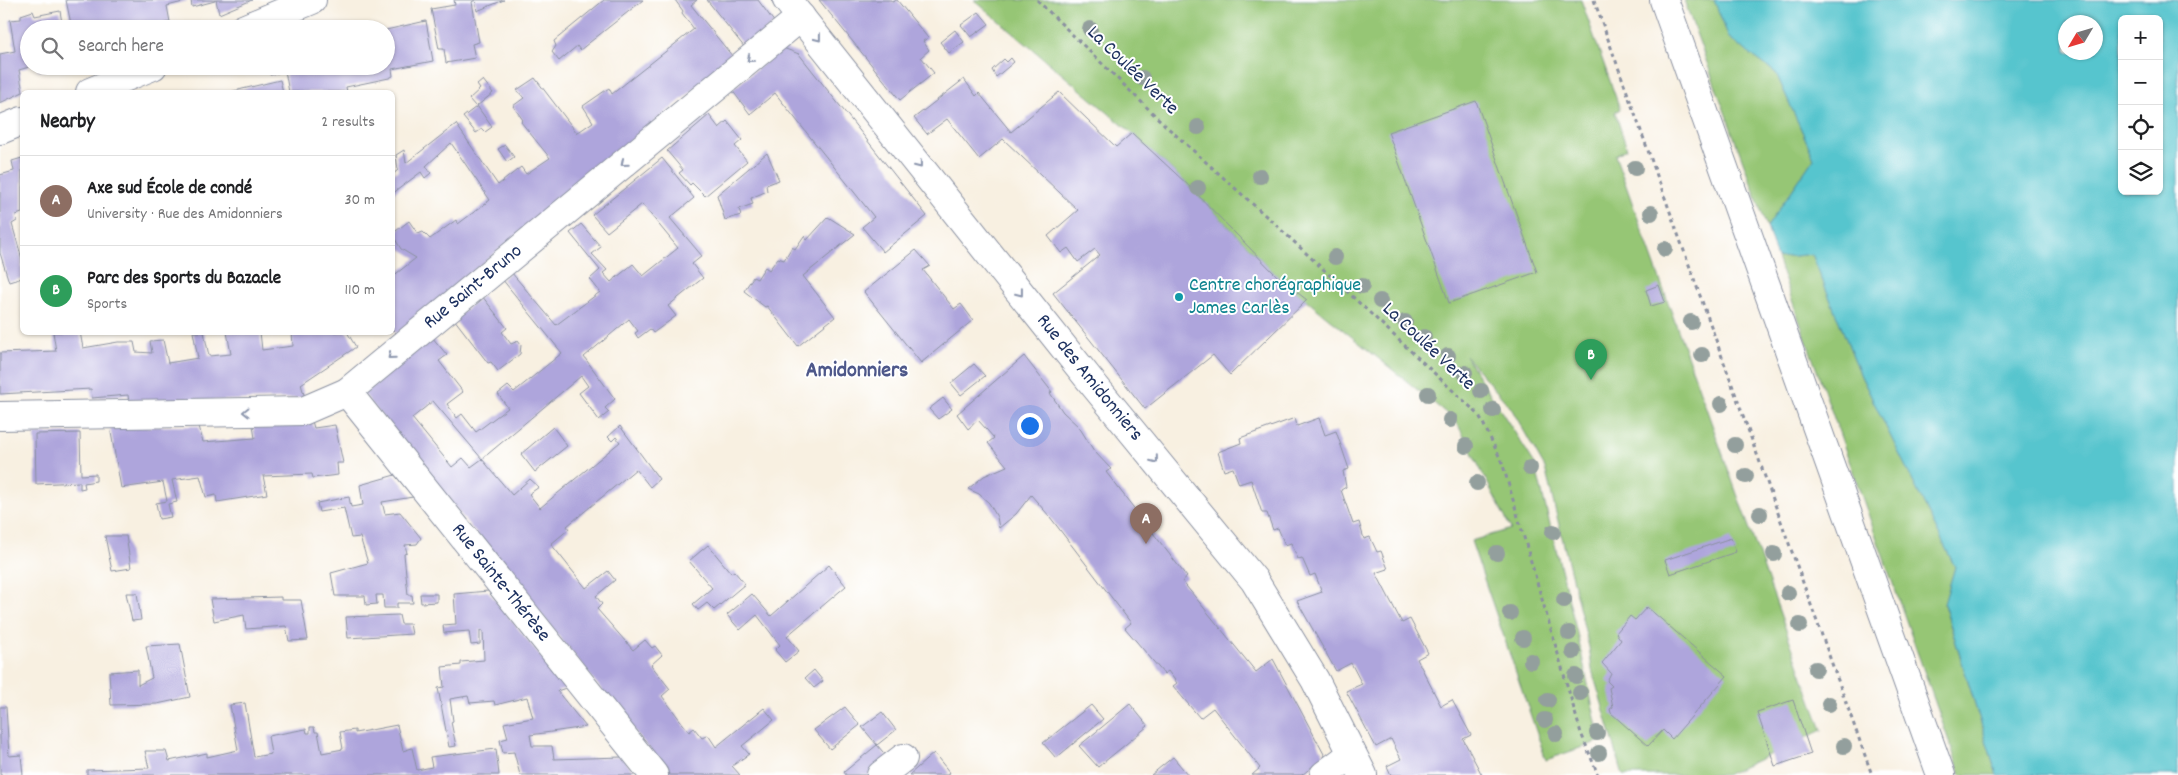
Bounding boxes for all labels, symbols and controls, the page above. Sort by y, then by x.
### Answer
north arrow [2058,15,2103,60]
map controls [2118,15,2163,195]
button: + [2118,15,2163,60]
search box [20,20,395,75]
street label: La Coulée Verte [1080,20,1184,122]
one-way arrow [812,32,820,41]
icon: search [38,34,66,62]
text: Search here [78,34,164,61]
one-way arrow [746,54,755,63]
button: − [2118,60,2163,105]
button: locate [2118,105,2163,150]
text: Nearby [40,108,95,138]
text: 2 results [321,111,375,134]
button: layers [2118,150,2163,195]
one-way arrow [621,157,630,166]
one-way arrow [913,160,922,169]
text: Axe sud École de condé [87,176,252,203]
text: A [52,189,60,212]
text: 30 m [345,189,375,212]
text: University · Rue des Amidonniers [87,203,283,226]
street label: Rue Saint-Bruno [418,238,529,337]
text: Parc des Sports du Bazacle [87,266,281,293]
place label: Centre chorégraphique James Carlès [1189,272,1361,323]
text: B [52,279,60,302]
text: 110 m [345,279,375,302]
one-way arrow [1014,287,1023,296]
marker: Centre chorégraphique James Carlès [1173,291,1185,303]
text: Sports [87,293,127,316]
street label: La Coulée Verte [1375,296,1481,398]
street label: Rue des Amidonniers [1029,309,1149,448]
pin: B [1575,339,1607,380]
one-way arrow [388,350,397,359]
district label: Amidonniers [806,356,908,387]
one-way arrow [242,407,250,417]
your location [1017,413,1043,439]
one-way arrow [1149,454,1158,463]
pin: A [1130,503,1162,544]
street label: Rue Sainte-Thérèse [444,518,557,649]

